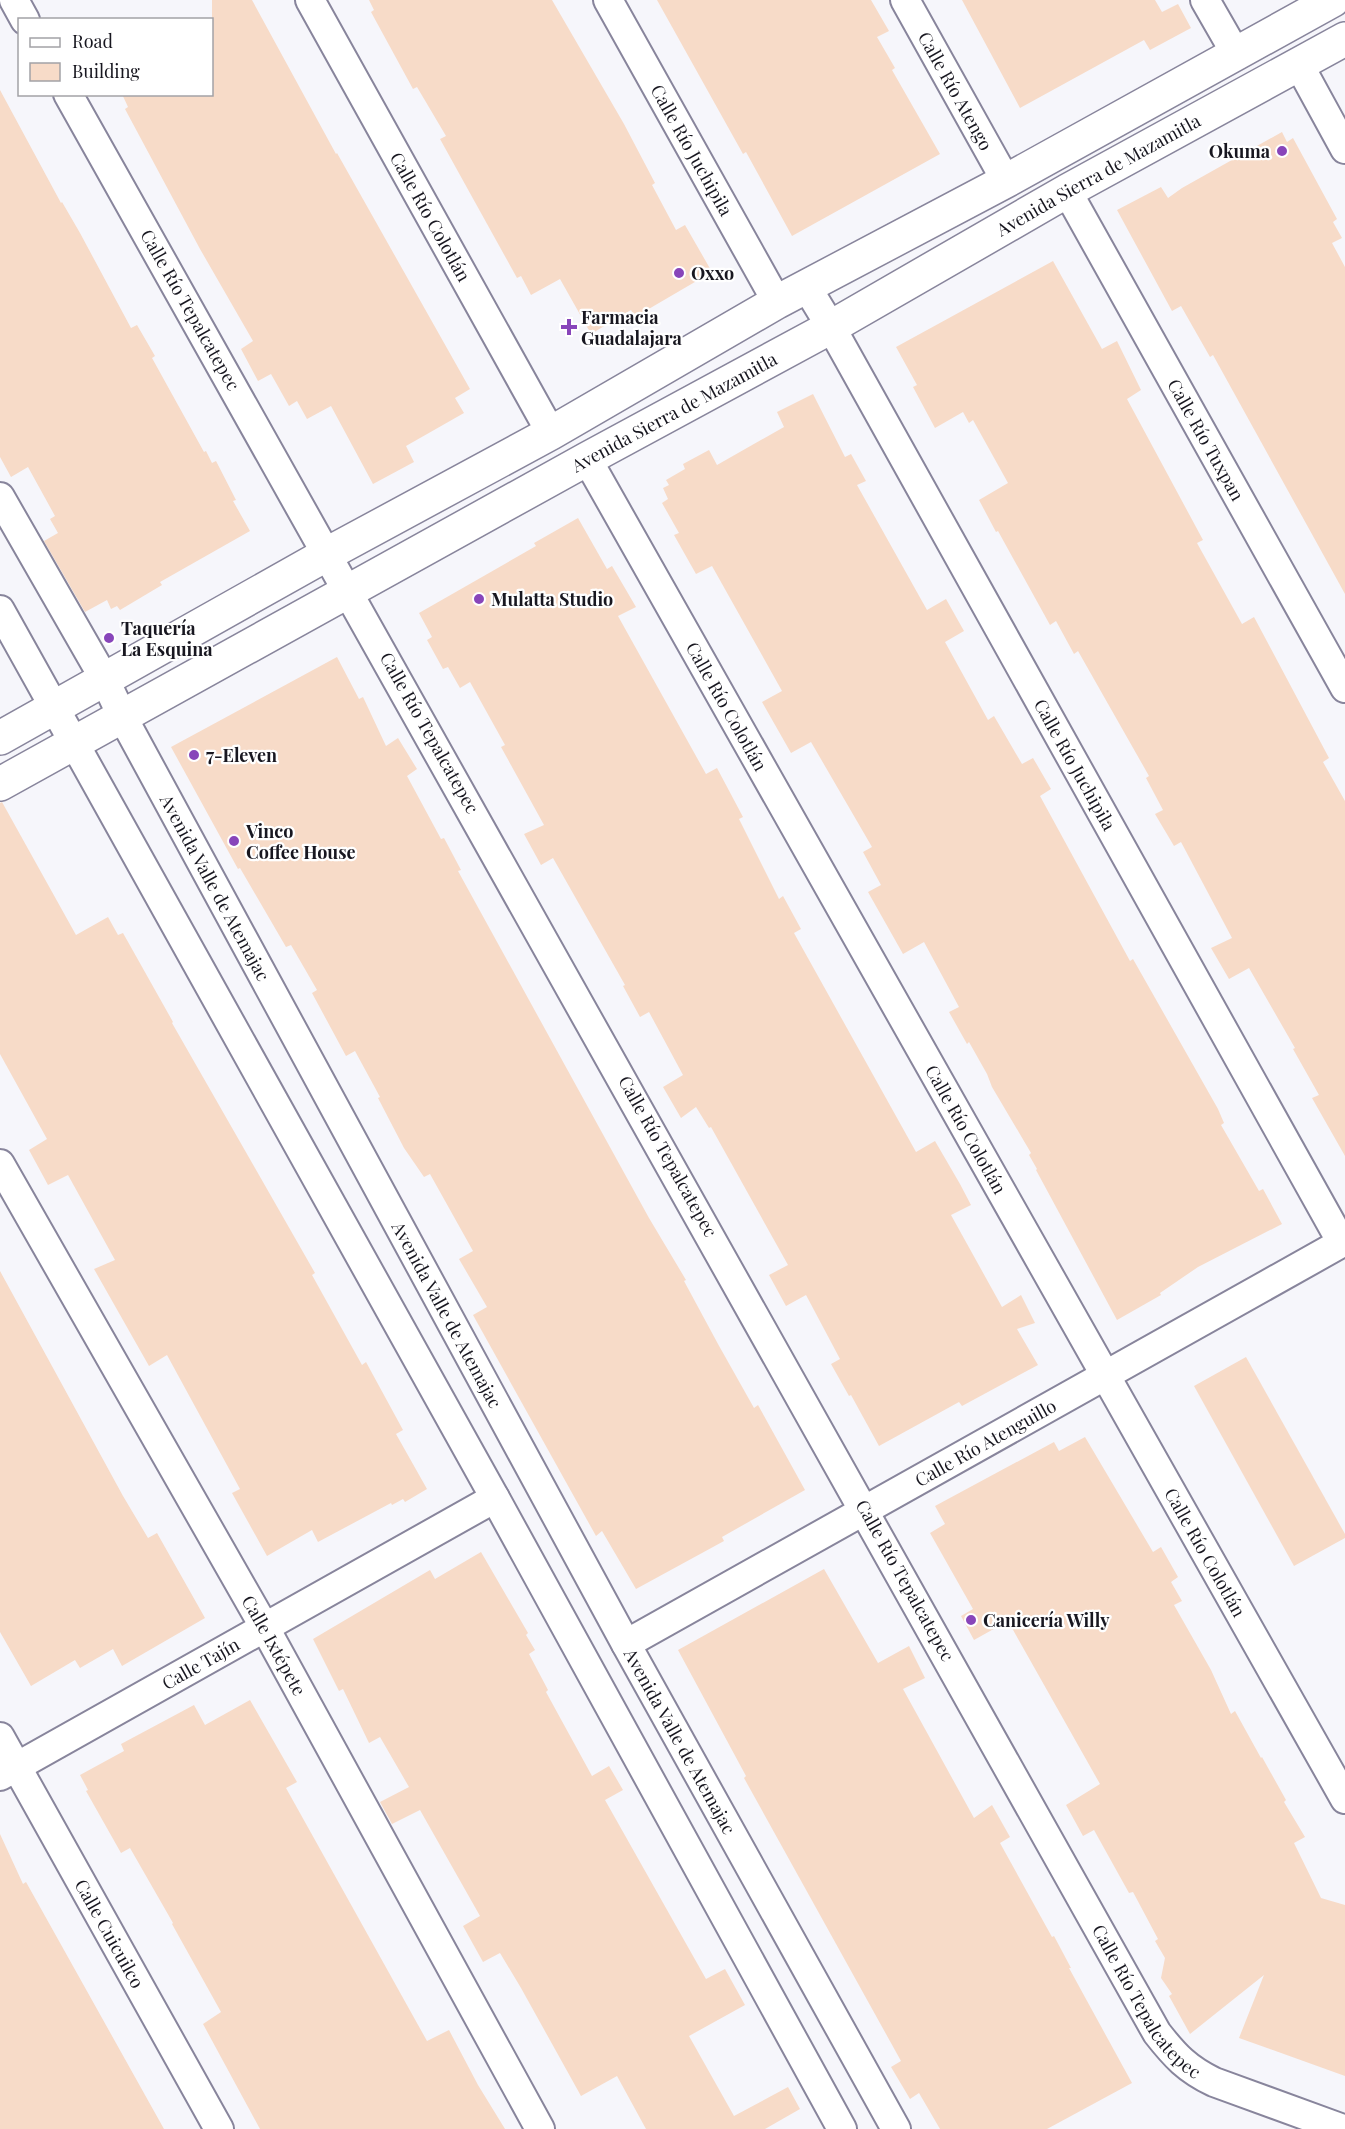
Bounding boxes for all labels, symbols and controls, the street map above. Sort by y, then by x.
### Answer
legend [18,18,213,96]
street label: Calle Río Atengo [913,27,998,155]
text: Road [72,29,113,53]
text: Building [72,59,140,83]
street label: Calle Río Juchipila [646,80,738,220]
street label: Avenida Sierra de Mazamitla [991,108,1205,242]
place label: Okuma [1209,139,1271,163]
marker: Okuma [1275,144,1289,158]
street label: Calle Río Colotlán [385,148,476,286]
street label: Calle Río Tepalcatepec [135,225,246,395]
place label: Oxxo [691,261,734,285]
marker: Oxxo [672,266,686,280]
place label: Farmacia Guadalajara [581,305,683,350]
marker: Farmacia Guadalajara [562,320,576,334]
street label: Avenida Sierra de Mazamitla [566,347,781,478]
street label: Calle Río Tuxpan [1162,375,1250,505]
place label: Mulatta Studio [491,587,613,611]
marker: Mulatta Studio [472,592,486,606]
place label: Taquería La Esquina [121,616,213,661]
marker: Taquería La Esquina [102,631,116,645]
street label: Calle Río Colotlán [681,637,773,775]
street label: Calle Río Tepalcatepec [375,648,485,818]
street label: Calle Río Juchipila [1029,694,1121,835]
place label: 7-Eleven [206,743,277,767]
marker: 7-Eleven [187,748,201,762]
street label: Avenida Valle de Atemajac [154,789,276,985]
place label: Vinco Coffee House [245,819,356,864]
marker: Vinco Coffee House [227,834,241,848]
street label: Calle Río Colotlán [920,1060,1012,1198]
street label: Calle Río Tepalcatepec [613,1071,723,1241]
street label: Avenida Valle de Atemajac [386,1216,508,1412]
street label: Calle Río Atenguillo [910,1393,1060,1492]
street label: Calle Río Colotlán [1159,1483,1252,1621]
street label: Calle Río Tepalcatepec [851,1495,960,1666]
street label: Calle Ixtépete [237,1591,312,1700]
place label: Canicería Willy [983,1608,1110,1632]
marker: Canicería Willy [964,1613,978,1627]
street label: Calle Tajín [157,1632,244,1695]
street label: Avenida Valle de Atemajac [618,1643,741,1838]
street label: Calle Cuicuilco [70,1875,150,1992]
street label: Calle Río Tepalcatepec [1087,1920,1206,2084]

